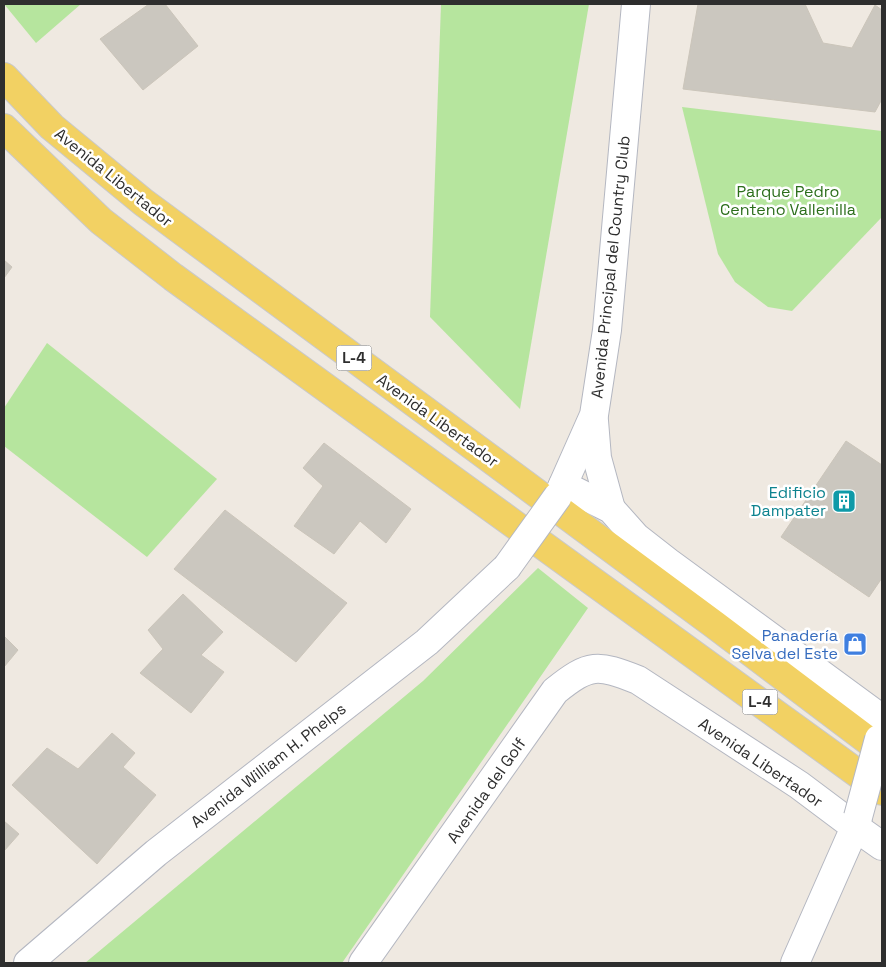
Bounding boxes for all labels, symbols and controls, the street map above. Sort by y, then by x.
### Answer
street label: Avenida Libertador [50,123,177,231]
street label: Avenida Principal del Country Club [586,135,635,400]
park label: Parque Pedro Centeno Vallenilla [720,181,856,220]
road number: L-4 [336,346,372,370]
street label: Avenida Libertador [373,369,503,472]
place label: Edificio Dampater [751,482,826,521]
building icon: Edificio Dampater [831,488,857,514]
place label: Panadería Selva del Este [732,625,838,664]
shop icon: Panadería Selva del Este [842,631,868,657]
road number: L-4 [742,690,778,714]
street label: Avenida William H. Phelps [186,698,350,833]
street label: Avenida Libertador [694,713,827,812]
street label: Avenida del Golf [442,733,531,847]

